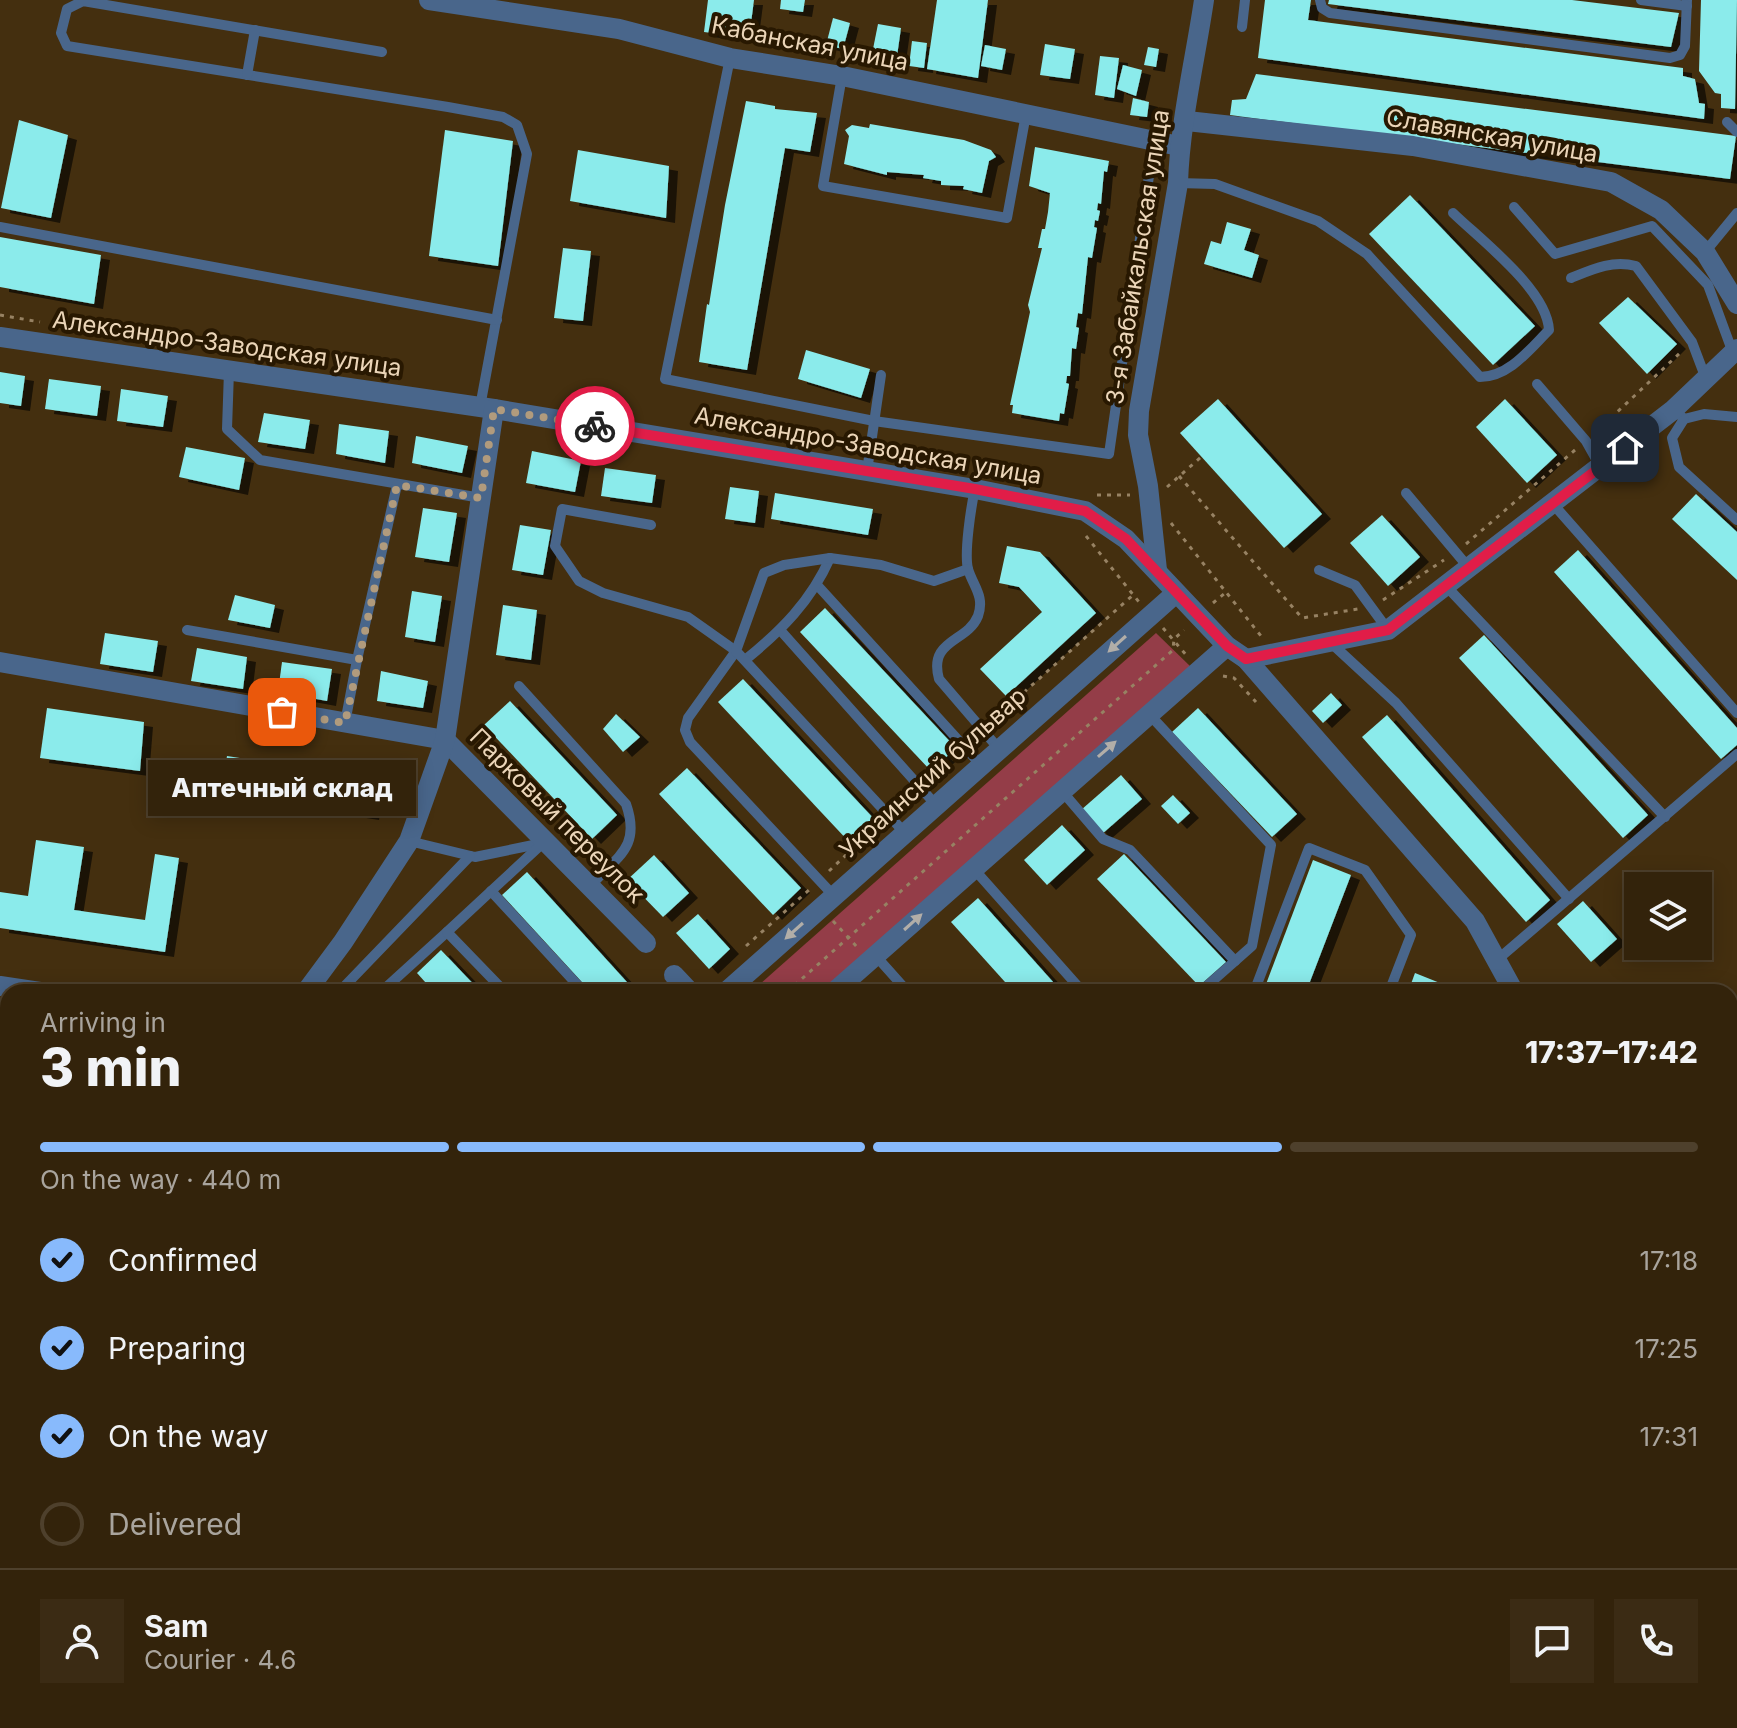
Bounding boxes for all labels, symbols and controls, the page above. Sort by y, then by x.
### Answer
street label: Кабанская улица [709,10,911,77]
street label: Славянская улица [1384,103,1600,168]
street label: 3-я Забайкальская улица [1100,107,1175,406]
street label: Александро-Заводская улица [51,305,403,382]
courier [555,386,635,466]
street label: Александро-Заводская улица [692,401,1044,490]
icon: bike [573,404,617,448]
pin [1591,414,1659,482]
icon: home [1603,426,1647,470]
one-way arrow [1107,635,1127,652]
pin [248,678,316,746]
street label: Украинский бульвар [833,681,1032,864]
icon: bag [260,690,304,734]
street label: Парковый переулок [464,722,651,909]
one-way arrow [1097,741,1117,758]
callout: Аптечный склад [148,760,416,816]
text: Аптечный склад [171,772,393,803]
map controls [1624,872,1712,960]
button: layers [1624,872,1712,960]
one-way arrow [904,913,923,931]
one-way arrow [785,921,804,939]
text: Arriving in [40,1007,166,1038]
text: 17:37–17:42 [1525,1034,1698,1070]
text: 3 min [40,1036,182,1099]
text: On the way · 440 m [40,1164,281,1195]
icon: check [40,1238,84,1282]
text: Confirmed [108,1242,258,1278]
text: 17:18 [1639,1245,1698,1276]
icon: check [40,1326,84,1370]
text: Preparing [108,1330,246,1366]
text: 17:25 [1634,1333,1698,1364]
icon: check [40,1414,84,1458]
text: On the way [108,1418,268,1454]
text: 17:31 [1639,1421,1698,1452]
text: Delivered [108,1506,242,1542]
button: person [40,1599,124,1683]
button: chat [1510,1599,1594,1683]
button: phone [1614,1599,1698,1683]
text: Sam [144,1608,208,1644]
text: Courier · 4.6 [144,1644,296,1675]

